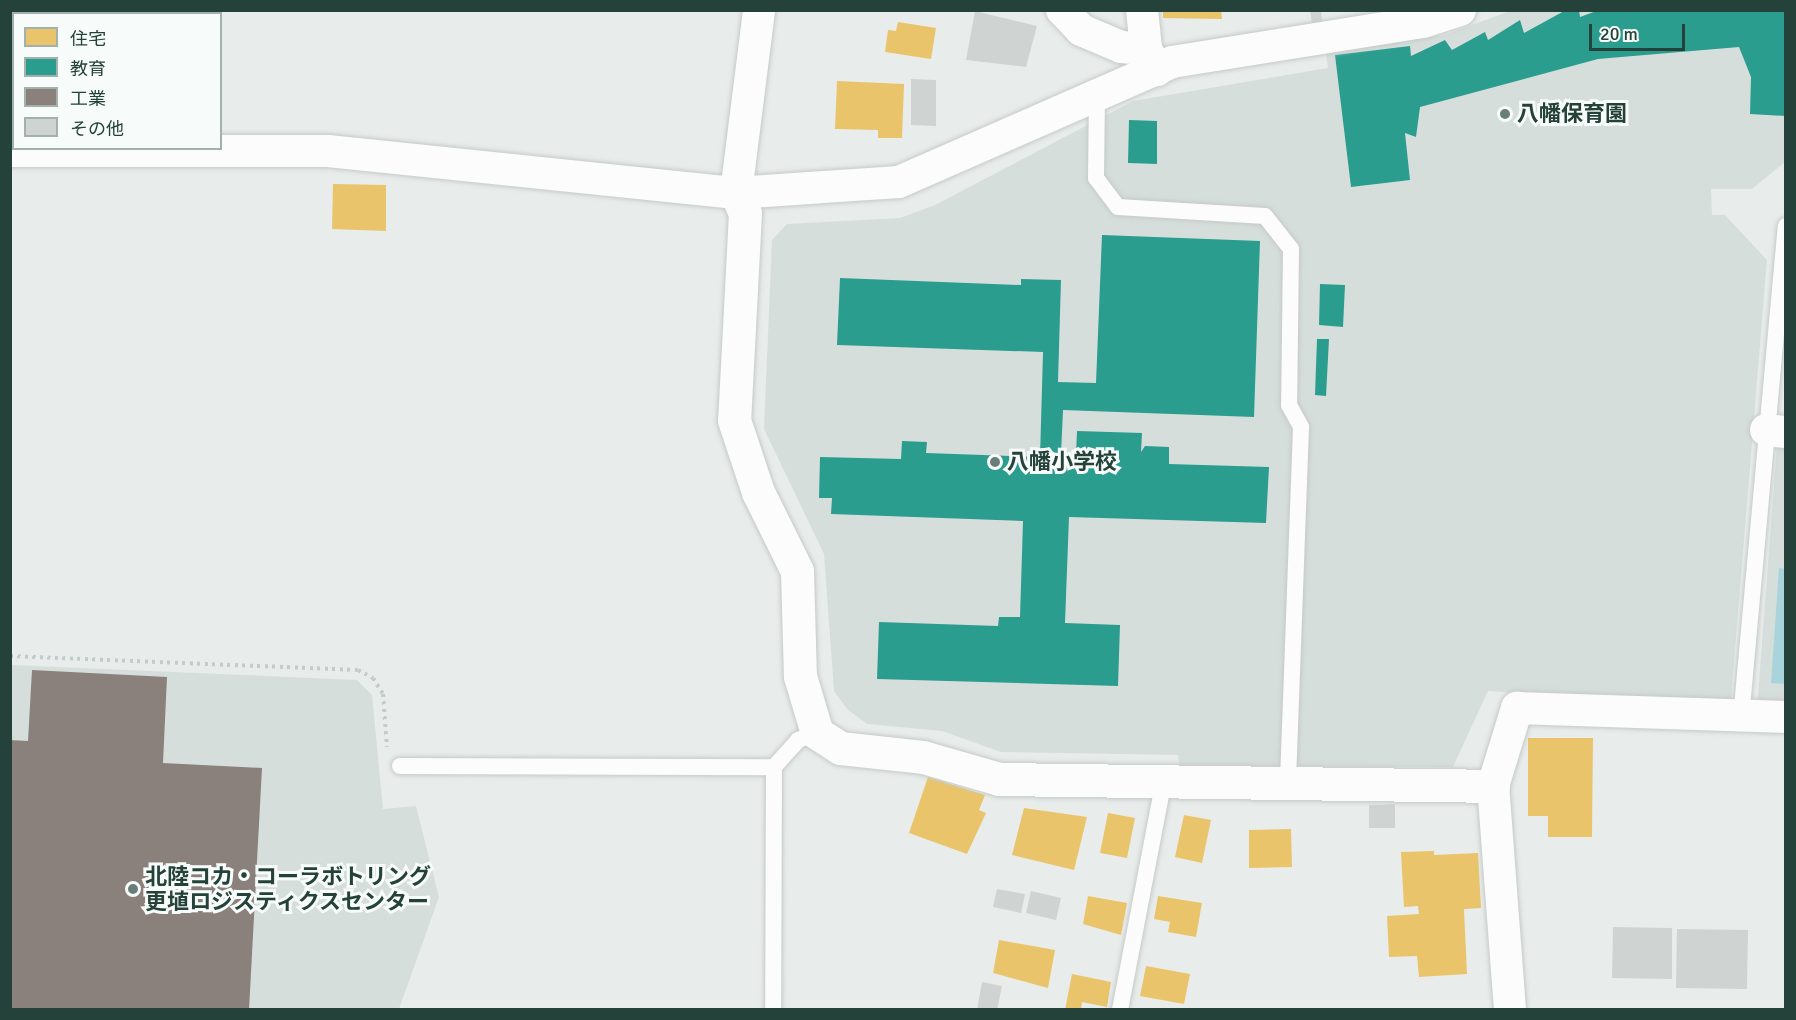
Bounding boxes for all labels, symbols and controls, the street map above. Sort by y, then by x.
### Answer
legend [12,12,222,150]
scale bar [1592,12,1688,50]
text: 20 m [1600,23,1638,45]
text: 住宅 [70,28,106,50]
text: 教育 [70,58,106,80]
text: 工業 [70,88,106,110]
place label: 八幡保育園 [1517,101,1627,127]
marker: 八幡保育園 [1498,107,1512,121]
text: その他 [70,118,124,140]
place label: 八幡小学校 [1007,449,1117,475]
marker: 八幡小学校 [988,455,1002,469]
place label: 北陸コカ・コーラボトリング 更埴ロジスティクスセンター [145,863,431,914]
marker: 北陸コカ・コーラボトリング 更埴ロジスティクスセンター [126,882,140,896]

